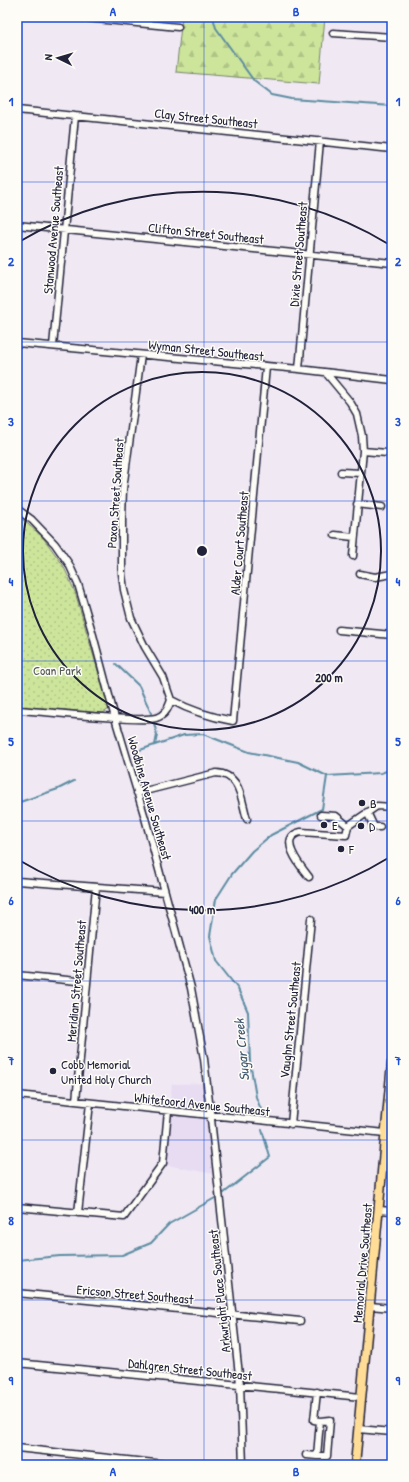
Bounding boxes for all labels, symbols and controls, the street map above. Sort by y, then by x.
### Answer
text: A [110,2,117,20]
text: B [293,2,300,20]
north arrow [38,38,78,78]
text: N [41,53,55,61]
text: 1 [9,92,14,110]
text: 1 [396,92,401,110]
street label: Clay Street Southeast [154,104,259,132]
street label: Stanwood Avenue Southeast [38,165,68,295]
street label: Dixie Street Southeast [284,200,312,307]
street label: Clifton Street Southeast [147,218,265,248]
text: 2 [8,252,15,270]
text: 2 [395,252,402,270]
street label: Wyman Street Southeast [148,335,265,365]
text: 3 [8,412,14,430]
text: 3 [395,412,401,430]
street label: Paxon Street Southeast [102,437,128,549]
street label: Alder Court Southeast [225,490,253,596]
centre of rings [195,544,209,558]
text: 4 [9,572,14,590]
text: 4 [396,572,401,590]
park label: Coan Park [33,661,82,679]
text: 200 m [315,669,343,686]
text: 5 [8,732,14,750]
text: 5 [395,732,401,750]
street label: Woodbine Avenue Southeast [124,734,176,862]
place label: B [370,794,377,812]
marker: B [357,798,367,808]
place label: E [332,816,338,834]
place label: D [369,817,376,835]
marker: E [319,820,329,830]
marker: D [356,821,366,831]
place label: F [348,840,355,858]
marker: F [336,844,346,854]
text: 6 [8,891,14,909]
text: 6 [395,891,401,909]
text: 400 m [189,901,215,918]
street label: Meridian Street Southeast [62,919,90,1043]
street label: Vaughn Street Southeast [275,960,305,1079]
water label: Sugar Creek [229,1017,254,1082]
text: 7 [7,1051,15,1069]
text: 7 [394,1051,402,1069]
place label: Cobb Memorial United Holy Church [61,1055,152,1088]
marker: Cobb Memorial United Holy Church [48,1066,58,1076]
street label: Whitefoord Avenue Southeast [133,1088,271,1120]
street label: Memorial Drive Southeast [348,1202,376,1324]
text: 8 [8,1211,14,1229]
text: 8 [395,1211,401,1229]
street label: Arkwright Place Southeast [204,1228,234,1353]
street label: Ericson Street Southeast [76,1280,195,1308]
street label: Dahlgren Street Southeast [127,1354,253,1385]
text: 9 [9,1371,14,1389]
text: 9 [396,1371,401,1389]
text: A [110,1462,117,1480]
text: B [293,1462,300,1480]

